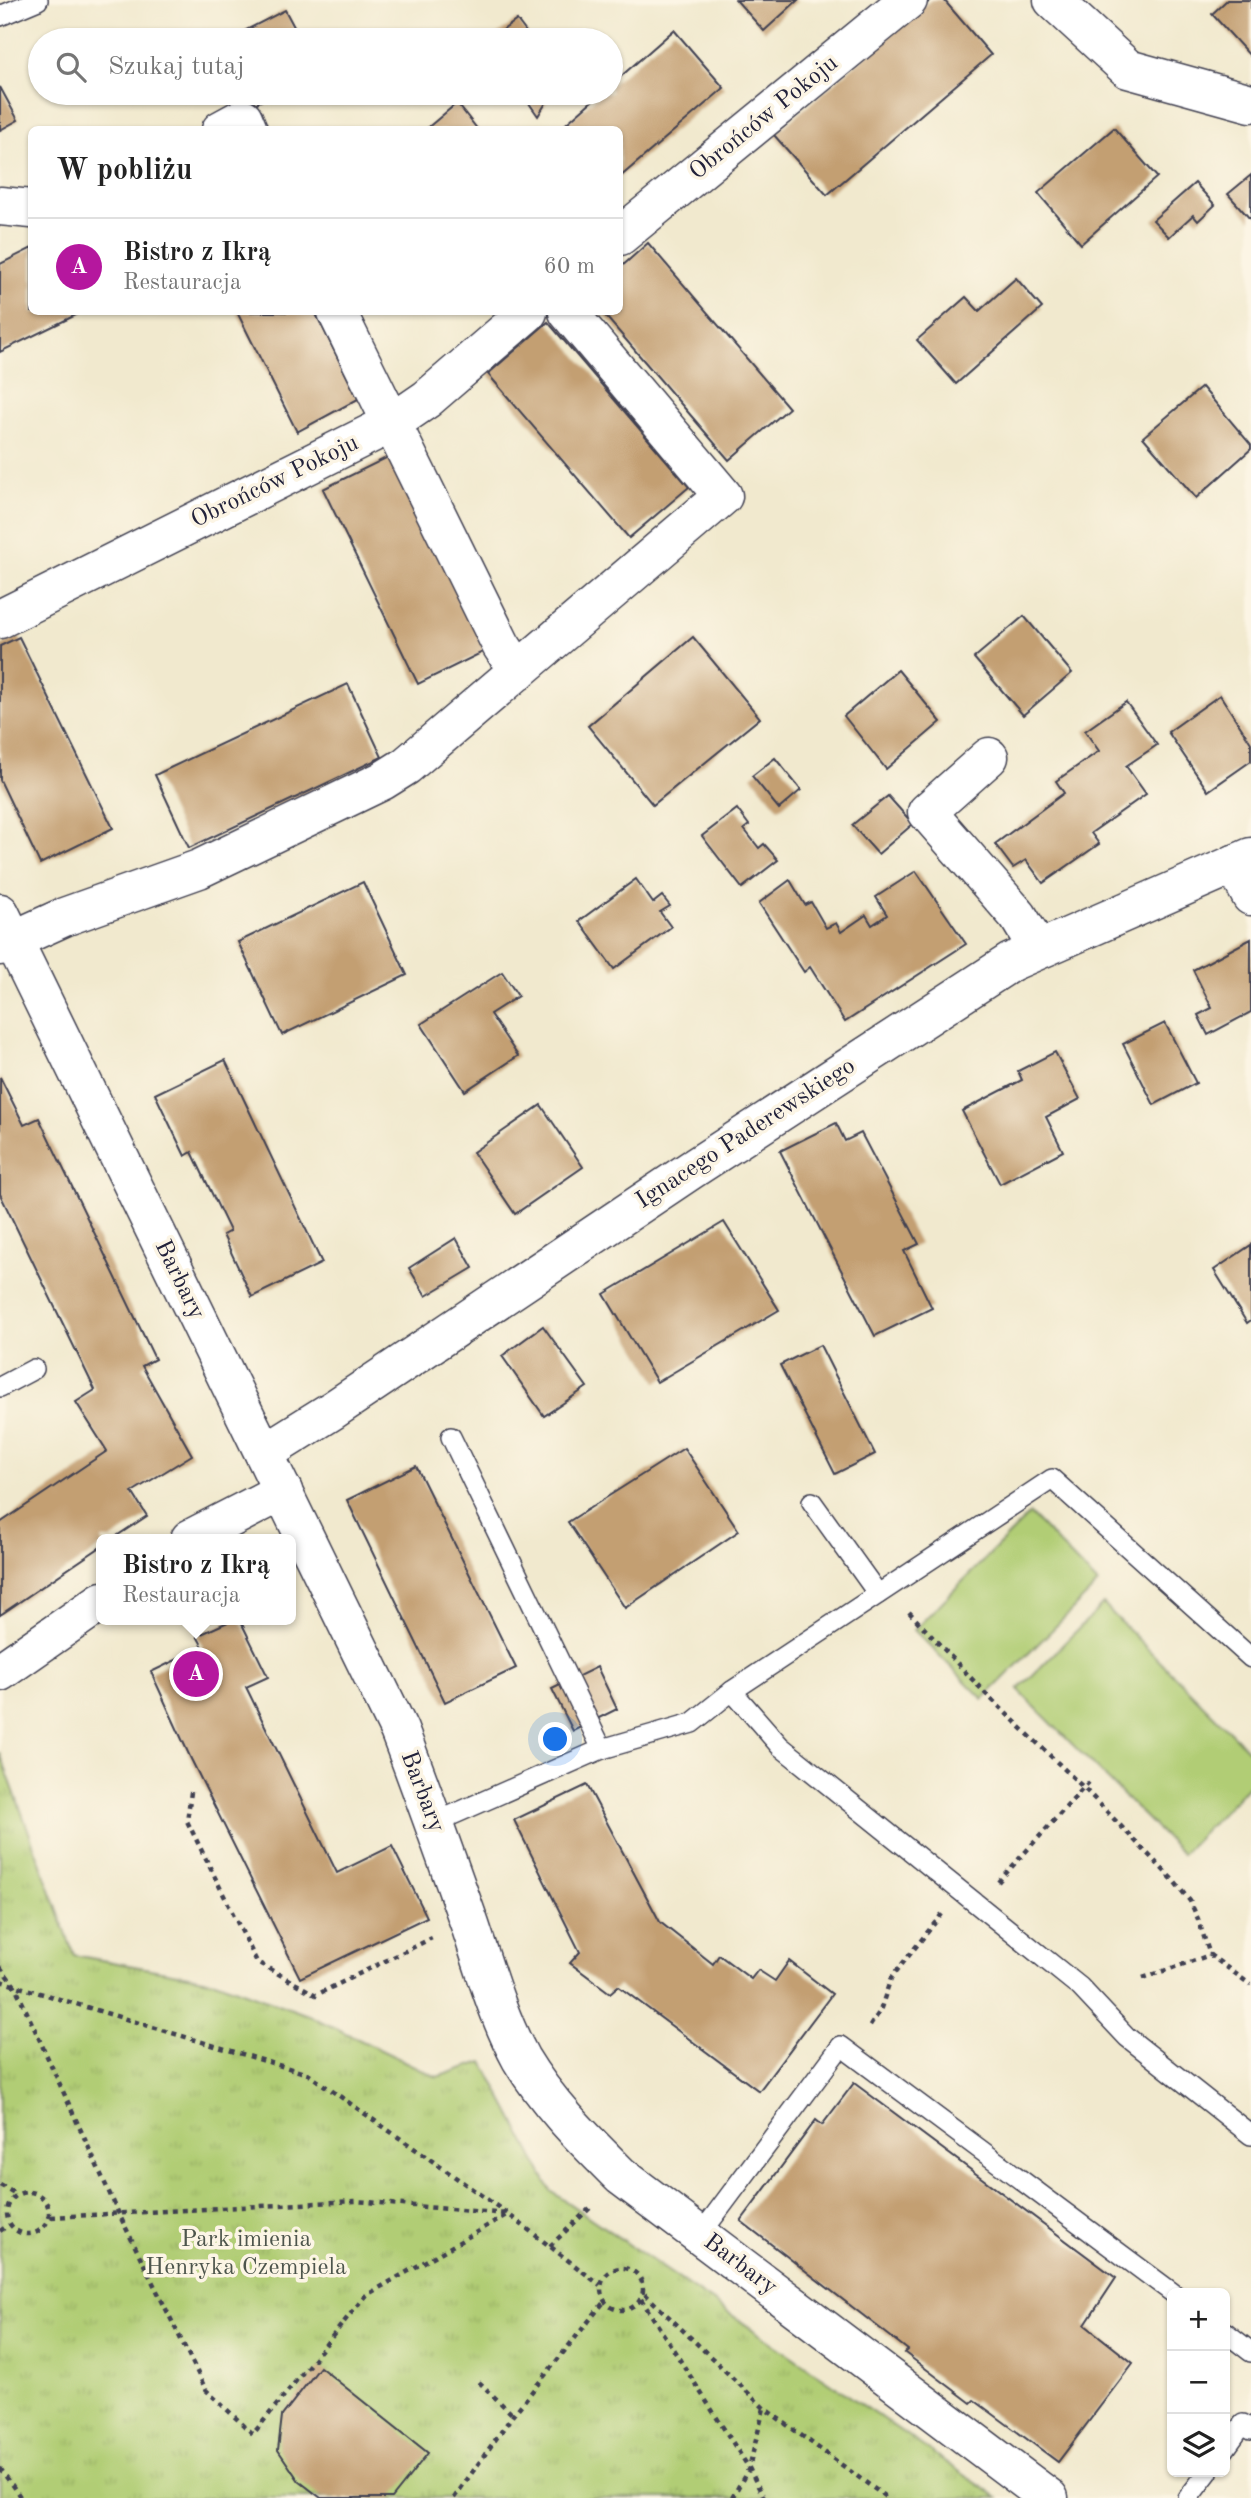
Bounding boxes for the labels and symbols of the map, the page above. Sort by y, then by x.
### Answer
street label: Obrońców Pokoju [685,51,843,185]
street label: Obrońców Pokoju [188,431,363,533]
street label: Ignacego Paderewskiego [632,1054,860,1214]
street label: Barbary [150,1237,209,1324]
pin: A [173,1648,219,1700]
your location [538,1722,572,1756]
street label: Barbary [396,1748,449,1836]
park label: Park imienia Henryka Czempiela [145,2228,347,2280]
street label: Barbary [699,2230,781,2300]

